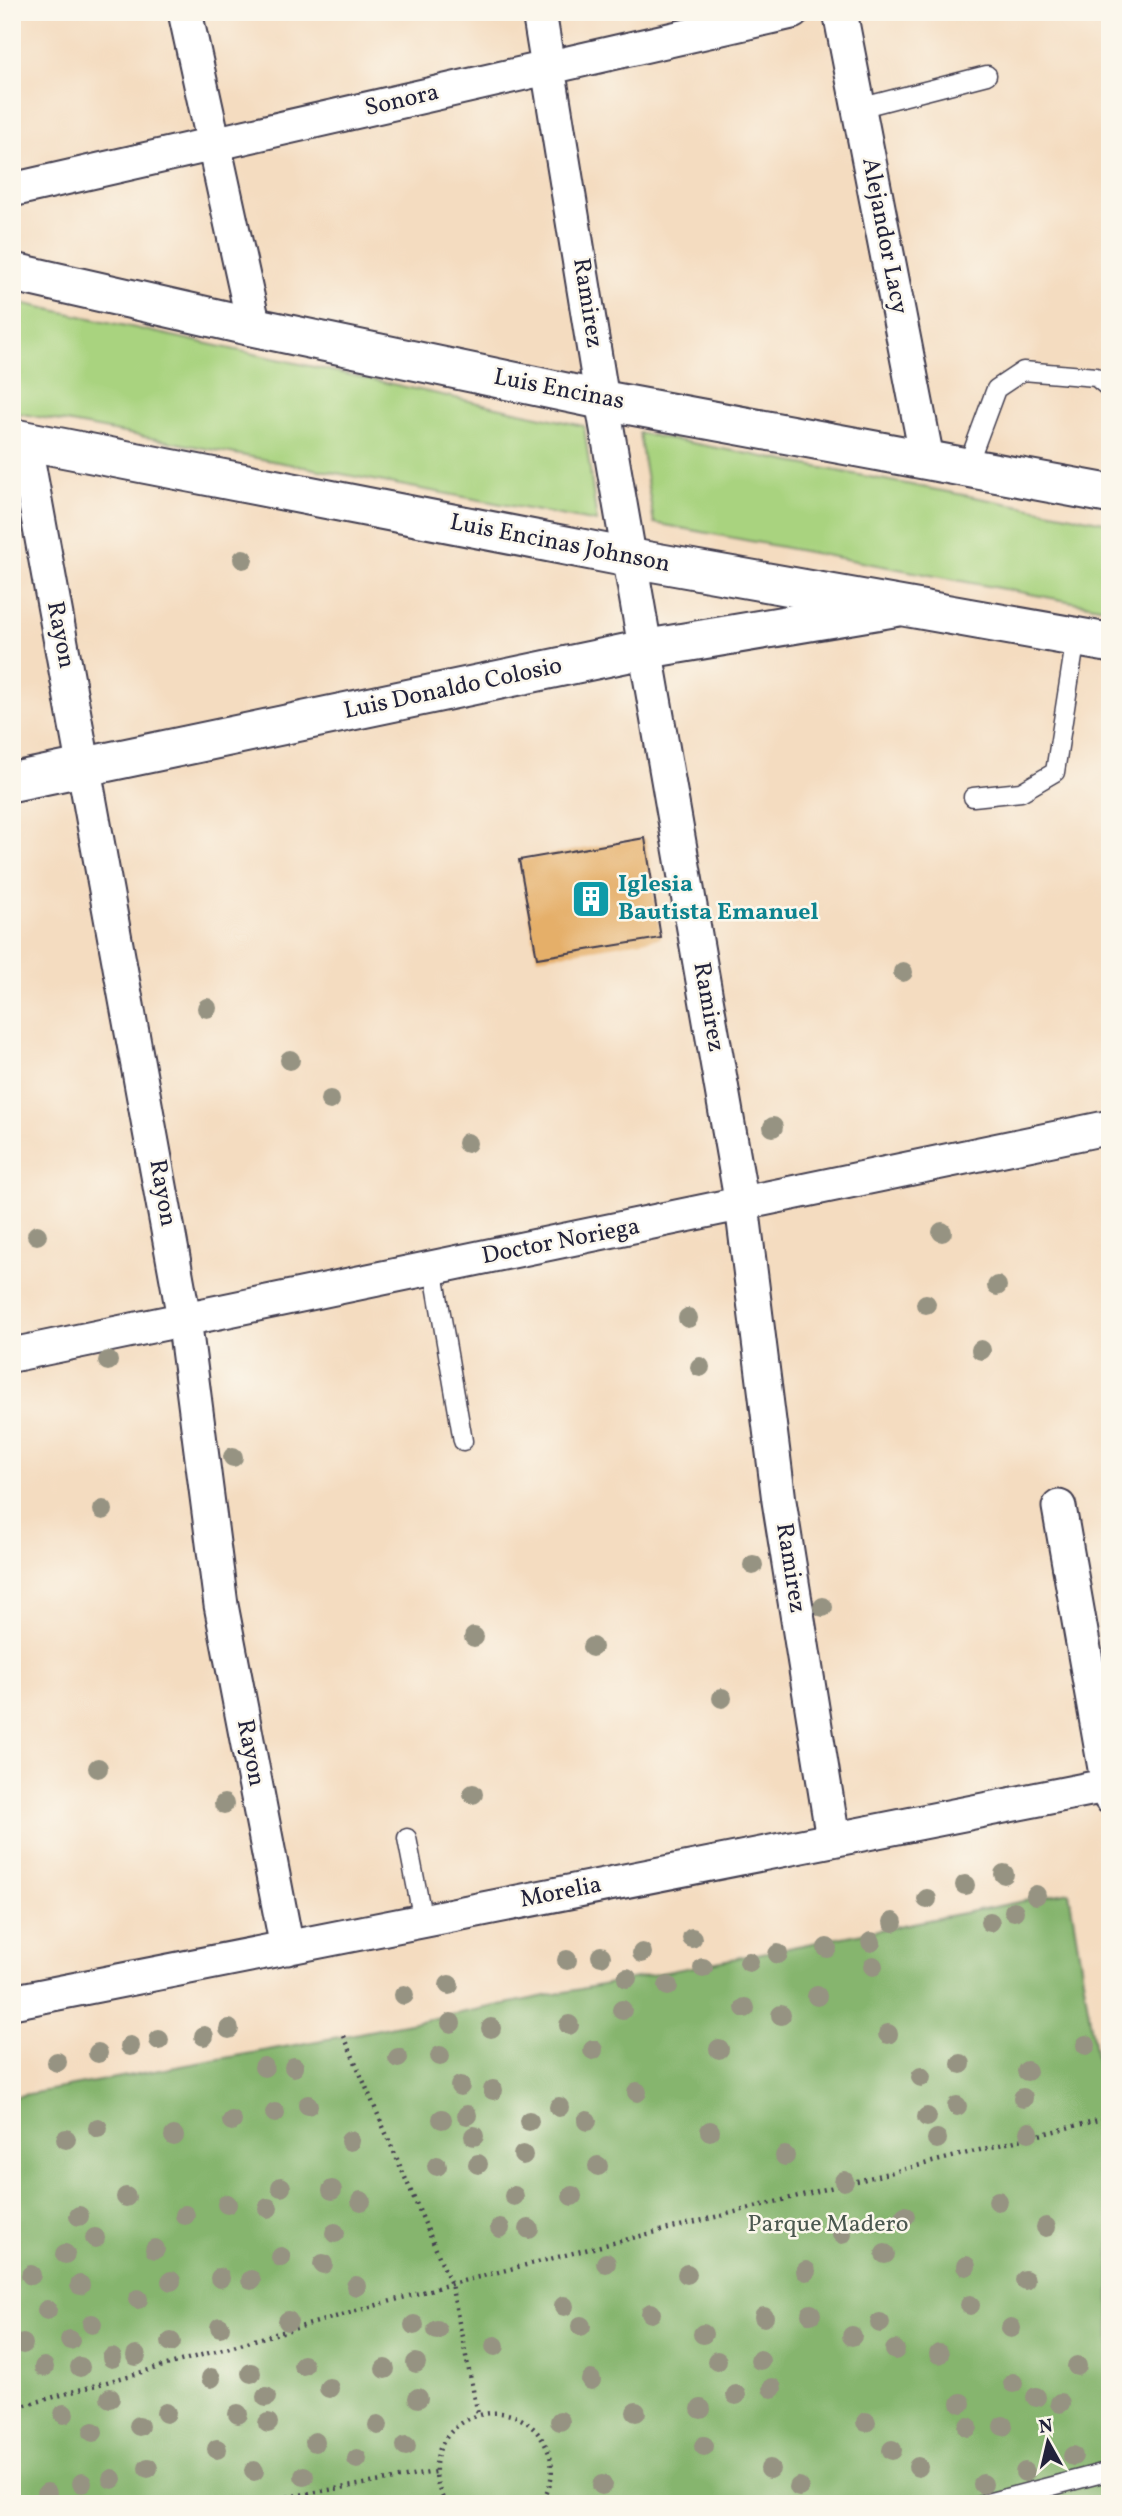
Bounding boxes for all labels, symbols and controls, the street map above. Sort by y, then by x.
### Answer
street label: Sonora [362,76,442,126]
street label: Alejandor Lacy [852,155,916,317]
street label: Ramirez [563,256,611,350]
street label: Luis Encinas [491,361,627,419]
street label: Luis Encinas Johnson [447,506,673,582]
street label: Rayon [37,599,83,671]
street label: Luis Donaldo Colosio [341,649,565,729]
place label: Iglesia Bautista Emanuel [618,868,819,930]
building icon: Iglesia Bautista Emanuel [570,878,612,920]
street label: Ramirez [683,960,733,1054]
street label: Rayon [139,1157,185,1229]
street label: Doctor Noriega [479,1210,643,1274]
street label: Ramirez [766,1521,814,1615]
street label: Rayon [227,1717,273,1789]
street label: Morelia [517,1868,605,1918]
park label: Parque Madero [748,2208,908,2242]
north arrow [1014,2408,1084,2478]
text: N [1037,2413,1055,2441]

